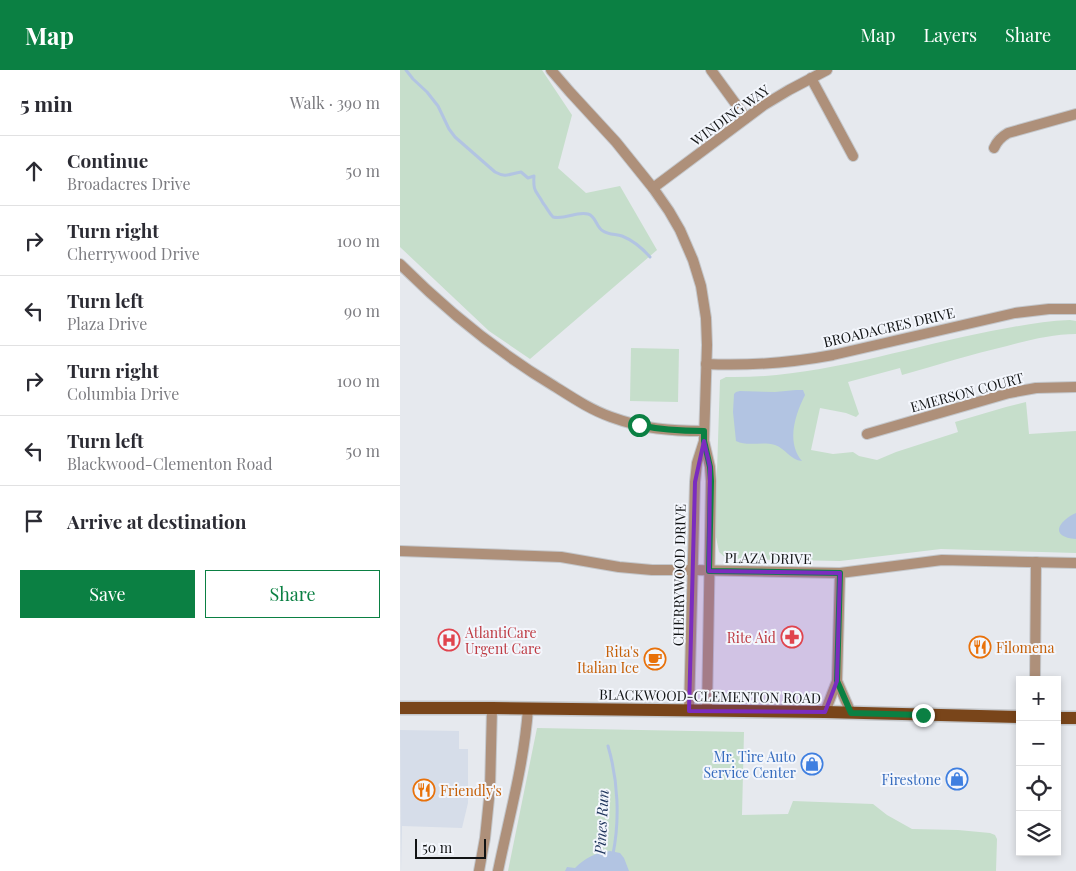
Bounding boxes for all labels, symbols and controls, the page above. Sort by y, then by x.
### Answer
text: Map [25,19,74,51]
text: Map [860,23,895,47]
text: Layers [923,23,977,47]
text: Share [1005,23,1051,47]
street label: WINDING WAY [686,80,774,151]
text: 5 min [20,89,73,117]
text: Walk · 390 m [290,92,380,113]
text: Continue [67,147,148,173]
icon: ahead [20,157,48,185]
text: 50 m [346,160,380,181]
text: Broadacres Drive [67,173,191,194]
text: Turn right [67,217,159,243]
icon: right [20,227,48,255]
text: 100 m [337,230,380,251]
text: Cherrywood Drive [67,243,200,264]
text: Turn left [67,287,144,313]
icon: left [20,297,48,325]
text: 90 m [344,300,380,321]
street label: BROADACRES DRIVE [821,303,957,351]
text: Plaza Drive [67,313,147,334]
text: Turn right [67,357,159,383]
icon: right [20,367,48,395]
street label: EMERSON COURT [908,368,1026,416]
text: 100 m [337,370,380,391]
text: Columbia Drive [67,383,179,404]
route start [628,414,651,437]
text: Turn left [67,427,144,453]
icon: left [20,437,48,465]
text: 50 m [346,440,380,461]
text: Blackwood-Clementon Road [67,453,272,474]
street label: CHERRYWOOD DRIVE [668,504,690,646]
icon: arrive [20,507,48,535]
text: Arrive at destination [67,508,247,534]
street label: PLAZA DRIVE [724,548,812,568]
button: Save [20,570,195,618]
button: Share [205,570,380,618]
place label: AtlantiCare Urgent Care [464,623,541,658]
pharmacy icon: Rite Aid [780,625,804,649]
hospital icon: AtlantiCare Urgent Care [437,628,461,652]
place label: Rite Aid [727,628,776,647]
restaurant icon: Filomena [968,635,992,659]
place label: Filomena [996,638,1054,657]
place label: Rita's Italian Ice [577,642,639,677]
cafe icon: Rita's Italian Ice [643,647,667,671]
map controls [1016,676,1061,856]
button: + [1016,676,1061,721]
street label: BLACKWOOD-CLEMENTON ROAD [599,685,821,707]
route end [912,704,935,727]
button: − [1016,721,1061,766]
place label: Mr. Tire Auto Service Center [703,747,797,782]
shop icon: Mr. Tire Auto Service Center [800,752,824,776]
button: locate [1016,766,1061,811]
shop icon: Firestone [945,767,969,791]
place label: Firestone [882,770,941,789]
restaurant icon: Friendly's [412,778,436,802]
place label: Friendly's [440,781,502,800]
water label: Pines Run [589,789,613,856]
button: layers [1016,811,1061,856]
scale bar [415,836,486,859]
text: 50 m [422,838,452,857]

